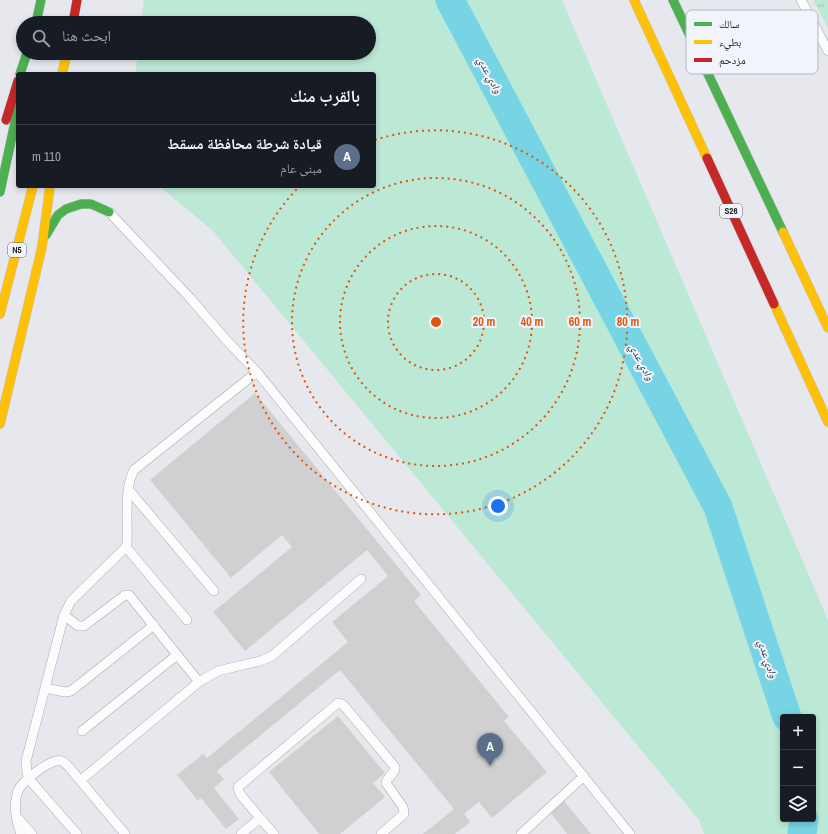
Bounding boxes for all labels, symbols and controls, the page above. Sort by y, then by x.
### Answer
legend [686,10,818,74]
search box [16,16,376,60]
text: سالك [719,17,739,31]
text: ابحث هنا [62,25,111,46]
icon: search [30,27,52,49]
text: بطيء [719,35,741,51]
text: مزدحم [719,53,746,68]
water label: وادي عدي [473,54,505,96]
text: بالقرب منك [290,84,360,107]
text: قيادة شرطة محافظة مسقط [167,133,322,154]
text: 110 m [32,148,61,165]
text: A [343,148,351,165]
text: مبنى عام [280,160,322,177]
road number: S26 [720,204,742,218]
road number: N5 [8,243,26,257]
text: 20 m [473,314,495,330]
text: 40 m [521,314,543,330]
text: 60 m [569,314,591,330]
text: 80 m [617,314,639,330]
centre of rings [429,315,443,329]
water label: وادي عدي [625,341,657,383]
your location [488,496,508,516]
water label: وادي عدي [754,638,781,680]
map controls [780,714,816,822]
button: + [780,714,816,750]
pin: A [477,733,503,766]
button: − [780,750,816,786]
button: layers [780,786,816,822]

